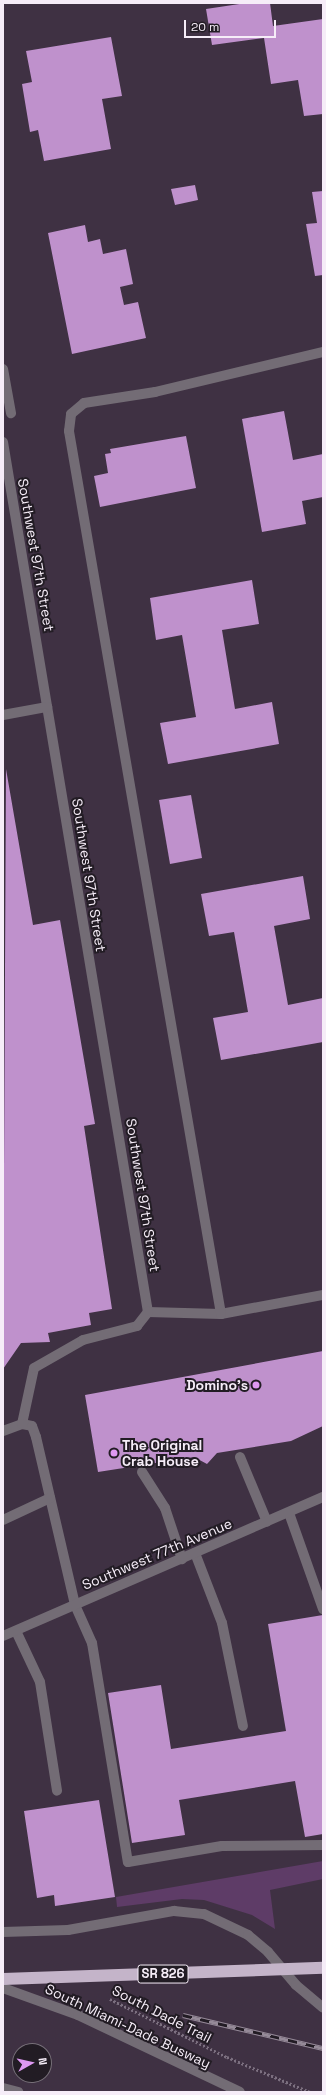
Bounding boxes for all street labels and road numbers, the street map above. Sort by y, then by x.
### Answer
street label: Southwest 97th Street [14,477,58,633]
street label: Southwest 97th Street [69,797,109,953]
street label: Southwest 97th Street [123,1117,163,1273]
street label: Southwest 77th Avenue [80,1515,234,1593]
road number: SR 826 [137,1963,189,1985]
street label: South Miami-Dade Busway [43,1980,213,2072]
street label: South Dade Trail [109,1982,215,2046]

